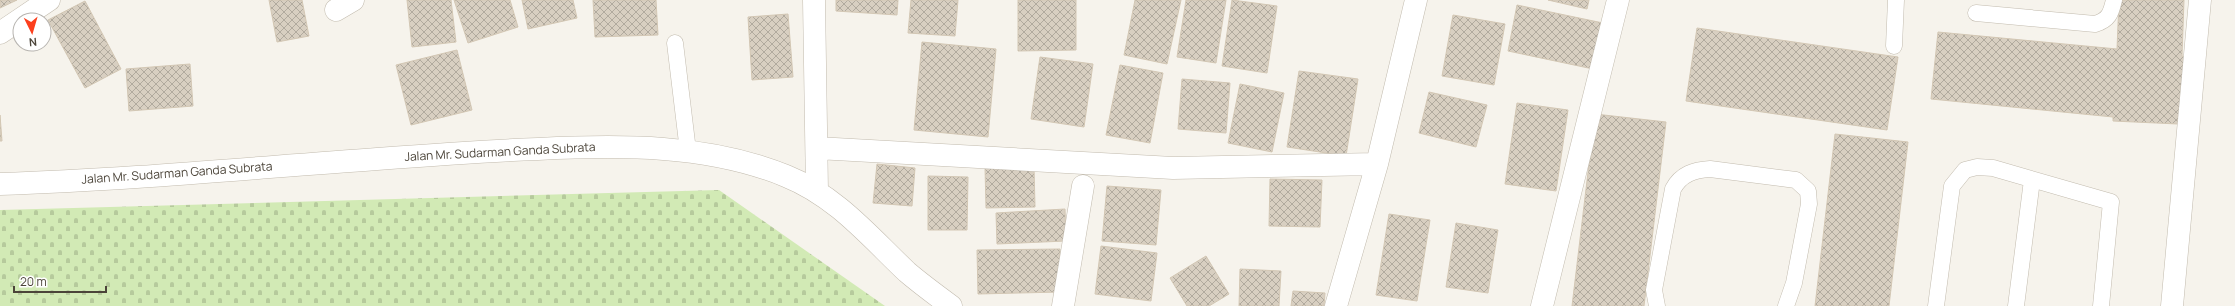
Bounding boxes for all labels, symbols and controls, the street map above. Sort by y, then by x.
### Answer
north arrow [12,12,52,52]
text: N [28,35,38,50]
street label: Jalan Mr. Sudarman Ganda Subrata [404,138,596,165]
street label: Jalan Mr. Sudarman Ganda Subrata [81,157,273,188]
scale bar [14,268,106,294]
text: 20 m [20,273,47,290]

